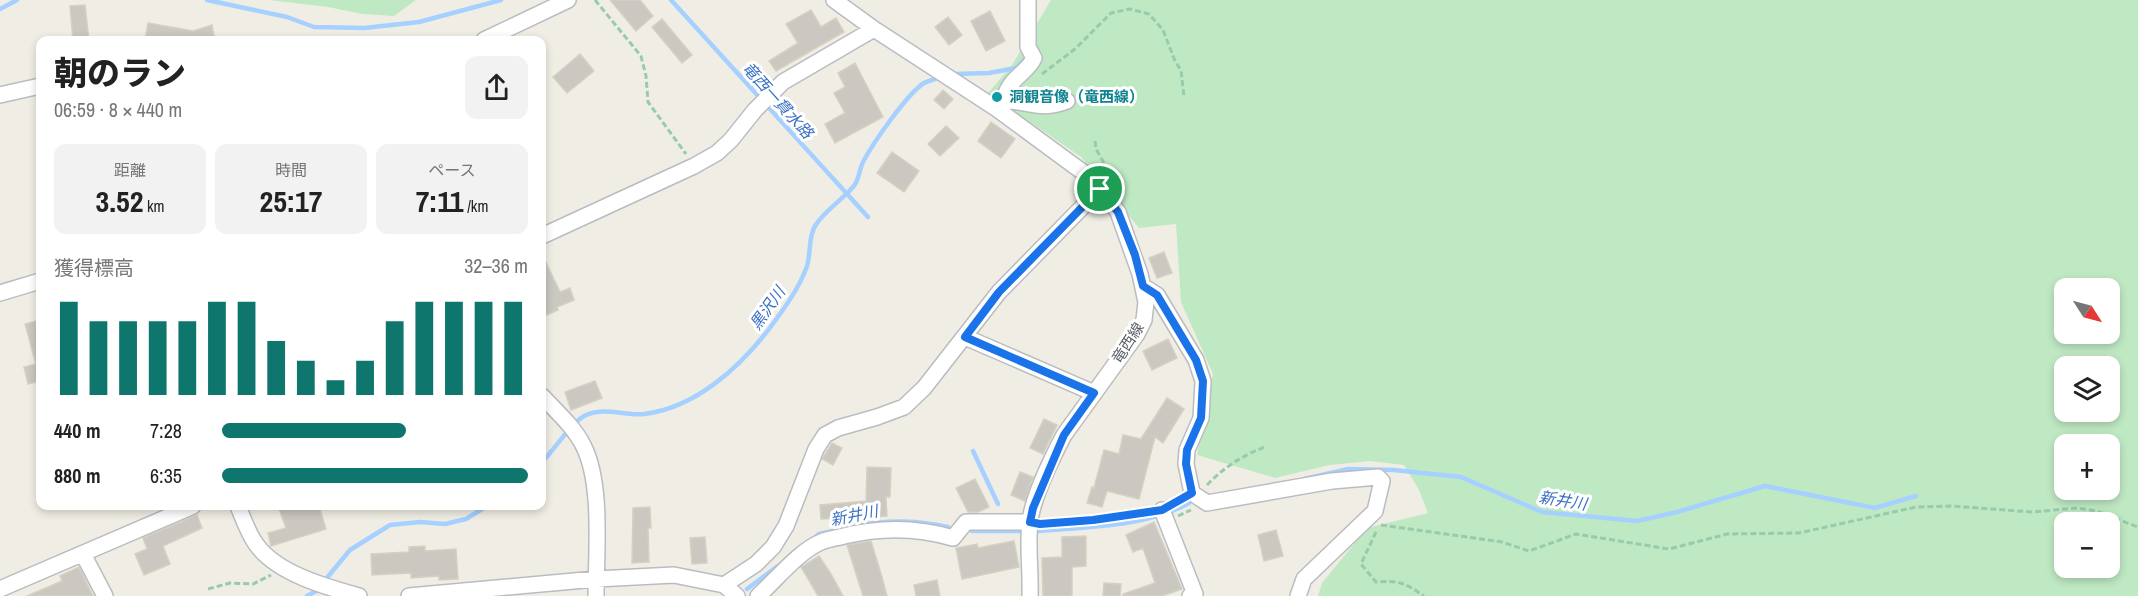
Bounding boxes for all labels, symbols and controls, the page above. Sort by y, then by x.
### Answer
text: 朝のラン [54,51,186,95]
button: share [465,56,528,119]
water label: 竜西一貫水路 [738,57,820,145]
place label: 洞観音像（竜西線） [1009,86,1144,107]
marker: 洞観音像（竜西線） [990,90,1004,104]
text: 06:59 · 8 × 440 m [54,96,182,123]
text: 距離 [114,159,146,181]
text: 時間 [275,159,307,181]
text: ペース [428,159,476,181]
pin [1074,163,1125,214]
icon: arrive [1083,172,1116,205]
text: 3.52 [95,181,143,221]
text: 25:17 [260,181,322,221]
text: 7:11 [416,181,464,221]
text: km [143,195,165,217]
text: /km [464,195,488,217]
text: 32–36 m [464,252,528,279]
text: 獲得標高 [54,254,134,281]
north arrow [2054,278,2120,344]
map controls [2054,278,2120,578]
water label: 黒沢川 [744,280,791,334]
street label: 竜西線 [1107,318,1149,367]
button: layers [2054,356,2120,422]
text: 440 m [54,417,101,444]
text: 7:28 [150,417,182,444]
button: + [2054,434,2120,500]
text: 880 m [54,462,101,489]
text: 6:35 [150,462,182,489]
water label: 新井川 [1538,485,1590,515]
water label: 新井川 [828,499,882,530]
button: − [2054,512,2120,578]

